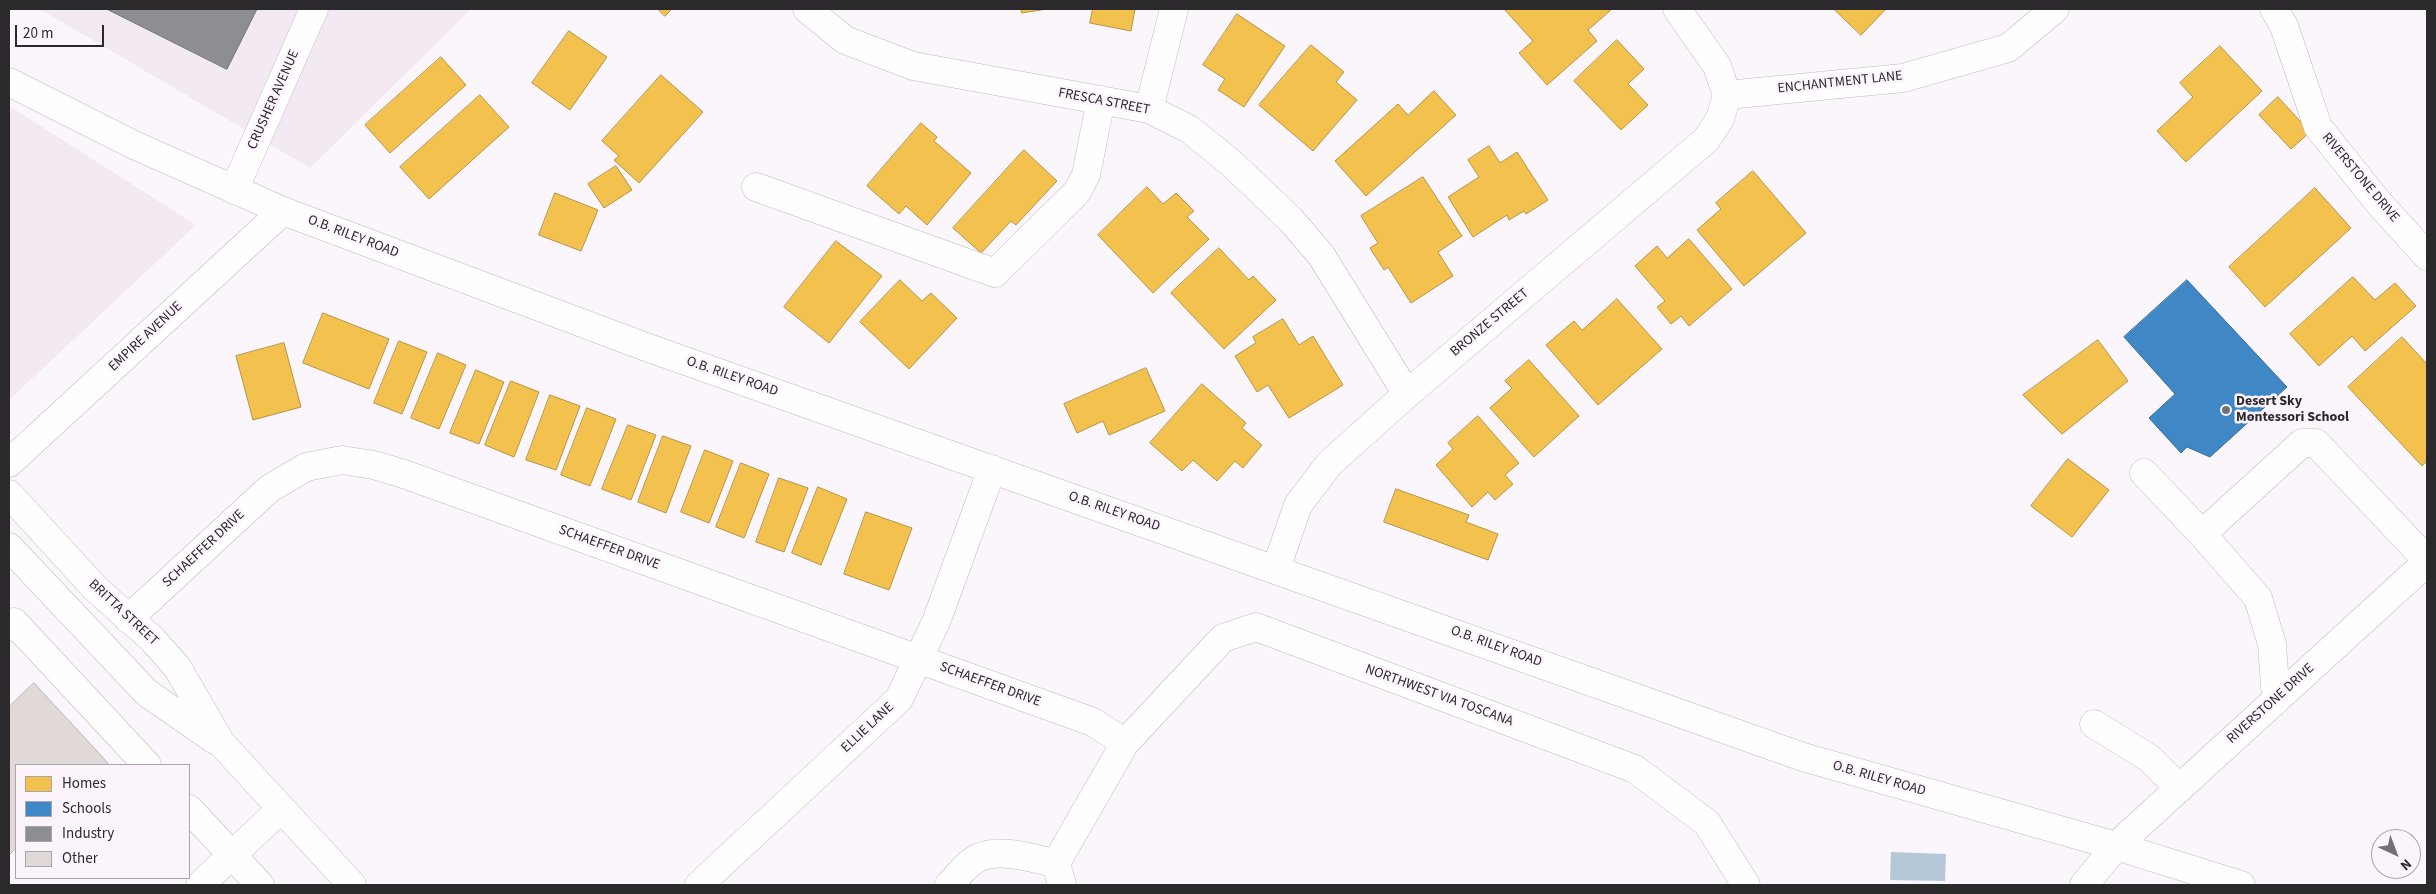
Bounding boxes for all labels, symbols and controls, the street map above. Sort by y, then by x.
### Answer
scale bar [18,15,106,47]
text: 20 m [23,23,53,44]
street label: CRUSHER AVENUE [245,48,303,152]
street label: ENCHANTMENT LANE [1777,68,1903,98]
street label: FRESCA STREET [1057,85,1151,119]
street label: RIVERSTONE DRIVE [2318,130,2402,226]
street label: O.B. RILEY ROAD [305,212,401,262]
street label: BRONZE STREET [1447,285,1533,361]
street label: EMPIRE AVENUE [106,299,186,375]
street label: O.B. RILEY ROAD [684,353,780,401]
place label: Desert Sky Montessori School [2236,394,2349,427]
marker: Desert Sky Montessori School [2220,404,2232,416]
street label: O.B. RILEY ROAD [1066,488,1162,536]
street label: SCHAEFFER DRIVE [159,507,249,591]
street label: SCHAEFFER DRIVE [556,522,662,574]
street label: BRITTA STREET [84,576,162,650]
street label: O.B. RILEY ROAD [1448,623,1544,671]
street label: SCHAEFFER DRIVE [937,659,1043,711]
street label: RIVERSTONE DRIVE [2224,660,2318,748]
street label: NORTHWEST VIA TOSCANA [1363,661,1515,731]
street label: ELLIE LANE [838,699,898,757]
street label: O.B. RILEY ROAD [1831,758,1927,800]
legend [15,764,190,879]
text: Homes [62,773,106,794]
text: Schools [62,798,111,819]
text: Industry [62,823,114,844]
north arrow [2371,829,2421,879]
text: Other [62,848,98,869]
text: N [2395,854,2416,875]

